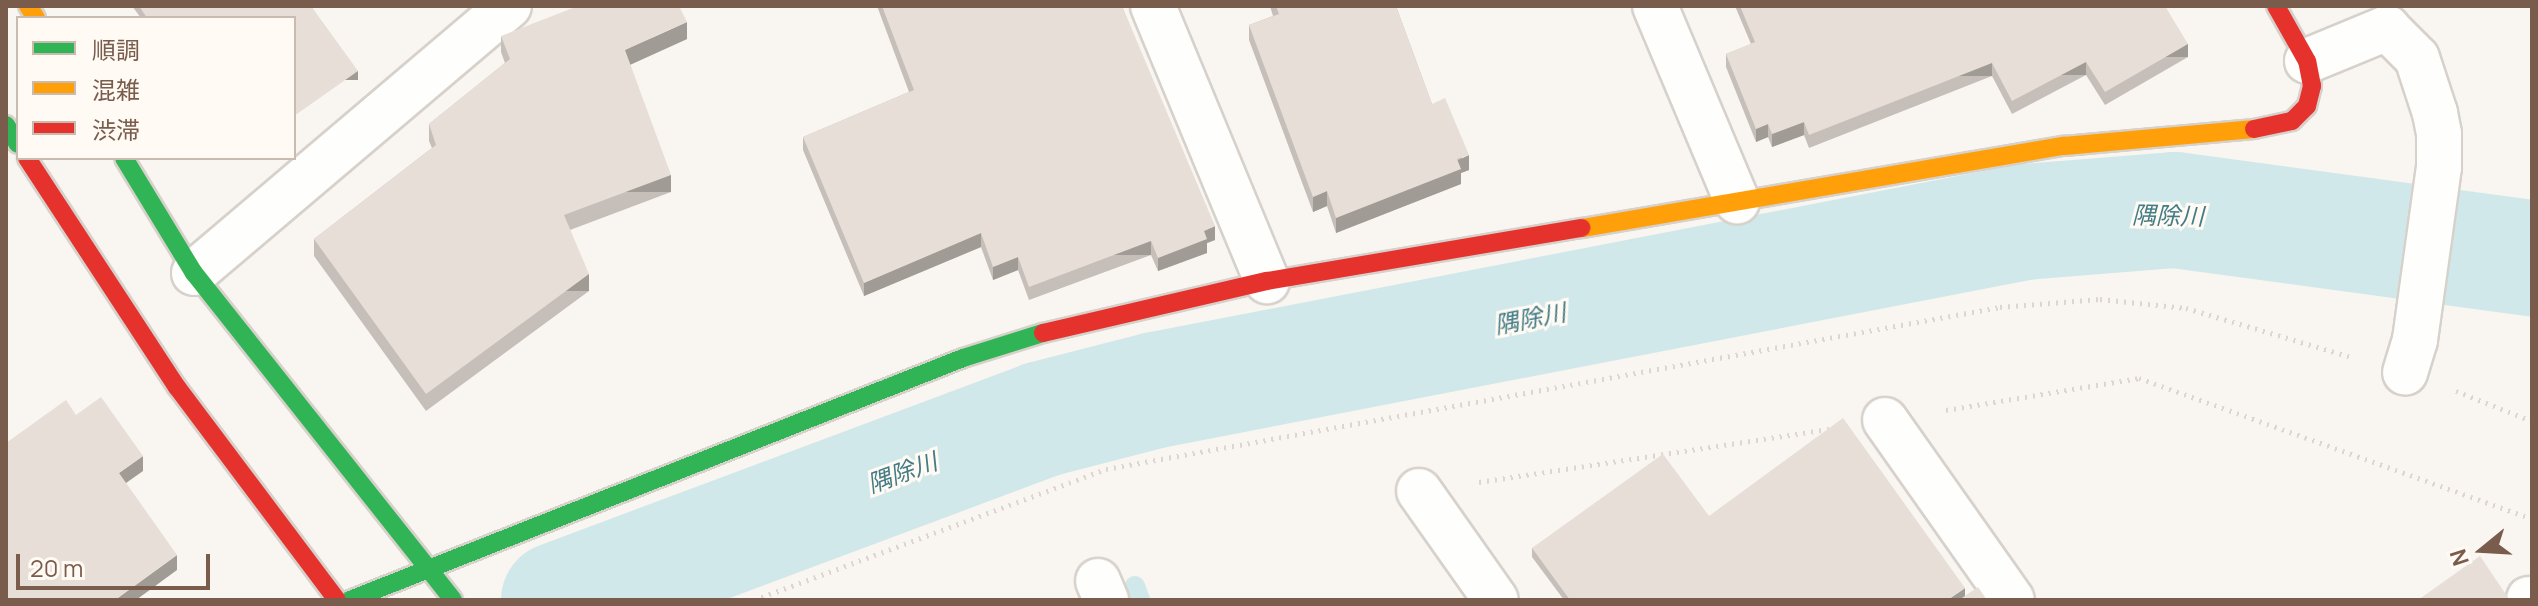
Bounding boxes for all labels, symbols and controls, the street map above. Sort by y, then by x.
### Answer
legend [16,16,296,160]
text: 順調 [92,33,140,66]
text: 混雑 [92,73,140,106]
text: 渋滞 [92,113,140,146]
water label: 隅除川 [2132,200,2204,230]
water label: 隅除川 [1492,297,1568,339]
water label: 隅除川 [863,446,941,498]
north arrow [2442,510,2522,590]
scale bar [20,538,214,588]
text: N [2442,545,2476,570]
text: 20 m [30,551,83,584]

